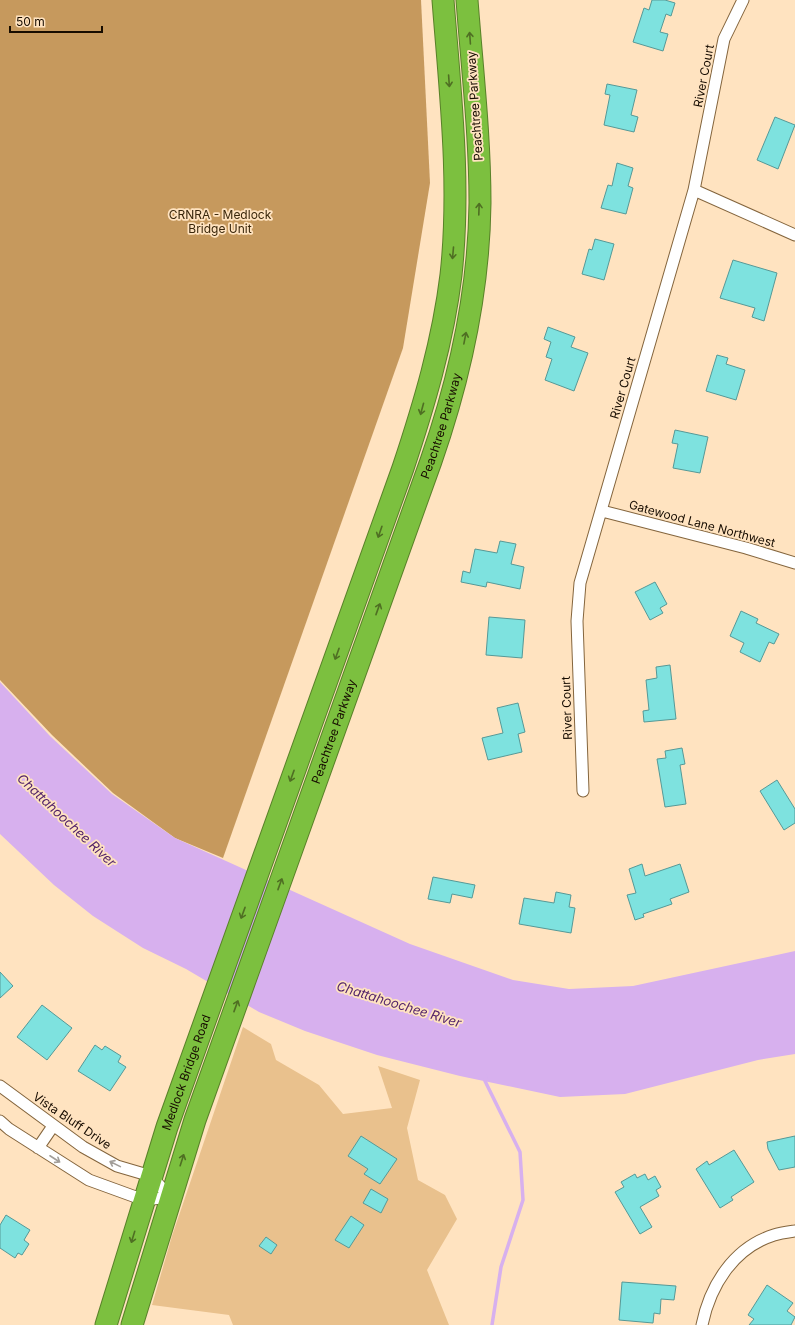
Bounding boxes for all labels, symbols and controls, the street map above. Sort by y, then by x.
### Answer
scale bar [10,8,102,34]
text: 50 m [16,14,45,29]
one-way arrow [466,32,474,45]
street label: River Court [690,43,717,109]
street label: Peachtree Parkway [463,50,486,161]
one-way arrow [445,74,453,87]
one-way arrow [476,203,483,216]
park label: CRNRA - Medlock Bridge Unit [169,207,272,236]
one-way arrow [449,246,456,259]
one-way arrow [462,332,470,345]
street label: River Court [607,355,639,421]
street label: Peachtree Parkway [417,371,464,481]
one-way arrow [418,402,425,415]
street label: Gatewood Lane Northwest [627,497,777,550]
one-way arrow [376,525,384,537]
one-way arrow [375,602,382,615]
one-way arrow [332,648,340,660]
street label: River Court [558,676,575,740]
street label: Peachtree Parkway [308,677,359,786]
water label: Chattahoochee River [14,770,121,871]
one-way arrow [288,770,296,782]
one-way arrow [277,878,284,891]
one-way arrow [239,906,246,919]
water label: Chattahoochee River [335,977,464,1031]
one-way arrow [232,1001,240,1013]
street label: Medlock Bridge Road [158,1013,214,1132]
street label: Vista Bluff Drive [30,1089,114,1152]
one-way arrow [179,1154,186,1167]
one-way arrow [49,1155,61,1163]
one-way arrow [109,1160,121,1167]
one-way arrow [129,1230,136,1243]

